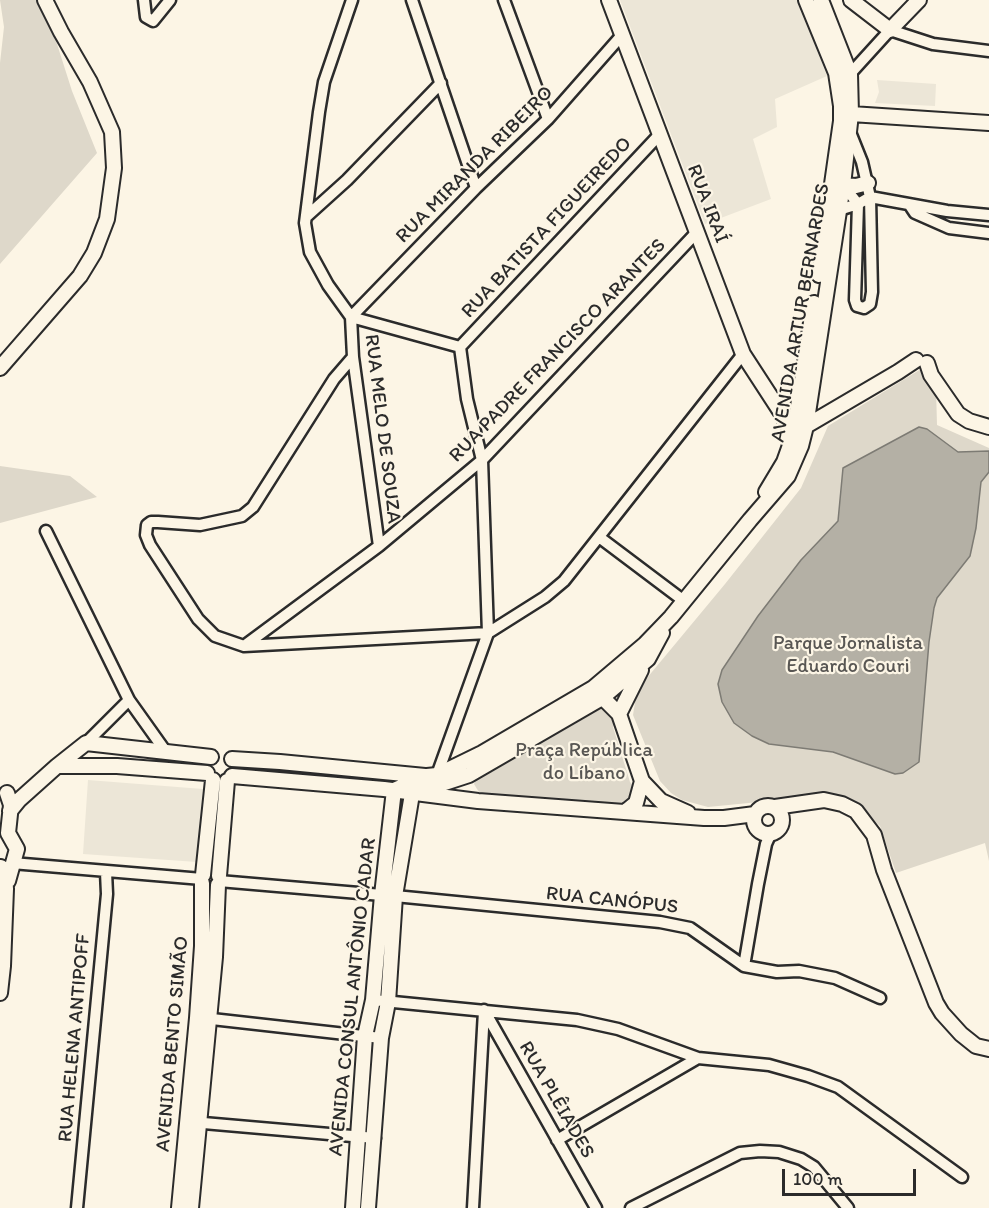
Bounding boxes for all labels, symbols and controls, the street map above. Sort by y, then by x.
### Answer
street label: RUA MIRANDA RIBEIRO [391,81,559,249]
street label: RUA BATISTA FIGUEIREDO [457,132,637,324]
street label: RUA IRAÍ [681,161,733,247]
street label: AVENIDA ARTUR BERNARDES [766,182,836,444]
street label: RUA PADRE FRANCISCO ARANTES [445,234,671,468]
street label: RUA MELO DE SOUZA [358,333,406,525]
park label: Parque Jornalista Eduardo Couri [773,632,923,679]
park label: Praça República do Líbano [515,739,653,786]
street label: AVENIDA CONSUL ANTÔNIO CADAR [324,837,382,1157]
street label: RUA CANÓPUS [545,882,679,920]
street label: RUA HELENA ANTIPOFF [54,933,96,1143]
street label: AVENIDA BENTO SIMÃO [152,935,194,1153]
street label: RUA PLÊIADES [513,1037,599,1163]
scale bar [785,1157,918,1195]
text: 100 m [793,1168,843,1190]

